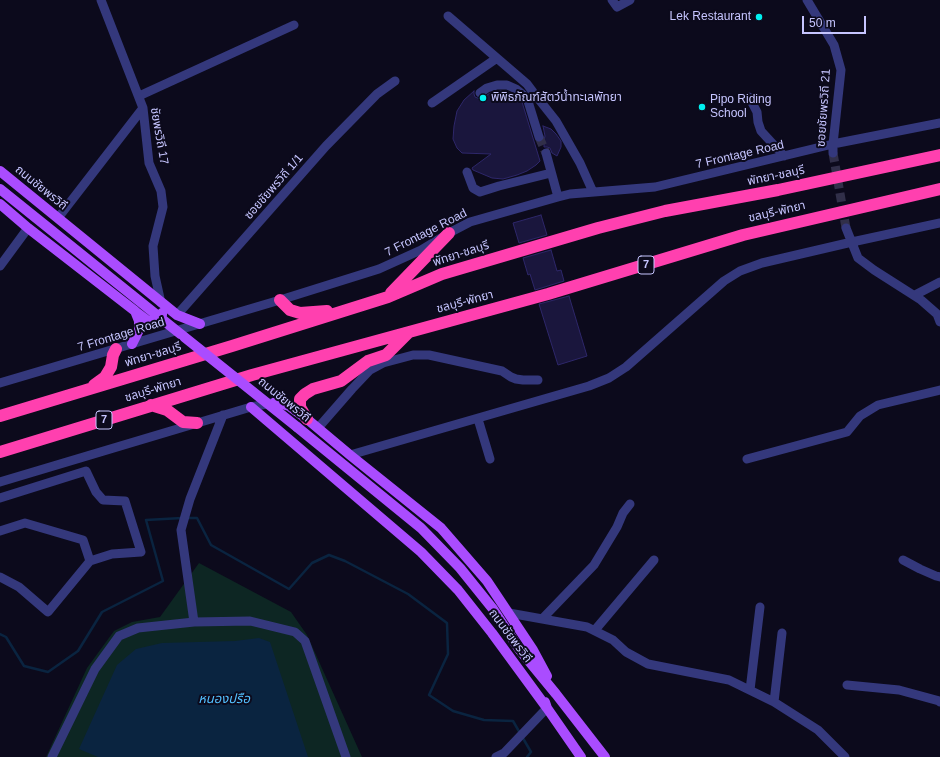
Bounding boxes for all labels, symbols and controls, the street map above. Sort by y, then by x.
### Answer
scale bar [804,8,868,34]
place label: Lek Restaurant [670,10,751,24]
marker: Lek Restaurant [754,12,764,22]
text: 50 m [809,16,836,30]
street label: ซอยชัยพรวิถี 21 [814,68,834,148]
place label: พิพิธภัณฑ์สัตว์น้ำทะเลพัทยา [491,91,622,105]
marker: พิพิธภัณฑ์สัตว์น้ำทะเลพัทยา [478,93,488,103]
place label: Pipo Riding School [710,93,771,121]
marker: Pipo Riding School [697,102,707,112]
street label: ชัยพรวิถี 17 [147,106,171,166]
street label: 7 Frontage Road [695,138,785,172]
street label: ซอยชัยพรวิถี 1/1 [242,151,306,223]
street label: ถนนชัยพรวิถี [12,163,70,213]
street label: พัทยา-ชลบุรี [746,163,806,189]
street label: ชลบุรี-พัทยา [747,198,807,226]
street label: 7 Frontage Road [383,206,469,260]
street label: พัทยา-ชลบุรี [431,238,491,270]
road number: 7 [638,256,654,274]
street label: ชลบุรี-พัทยา [435,288,495,316]
street label: 7 Frontage Road [76,315,166,355]
street label: พัทยา-ชลบุรี [123,340,183,370]
street label: ชลบุรี-พัทยา [123,375,183,405]
street label: ถนนชัยพรวิถี [255,375,313,425]
road number: 7 [96,411,112,429]
street label: ถนนชัยพรวิถี [485,607,535,665]
water label: หนองปรือ [198,691,250,707]

